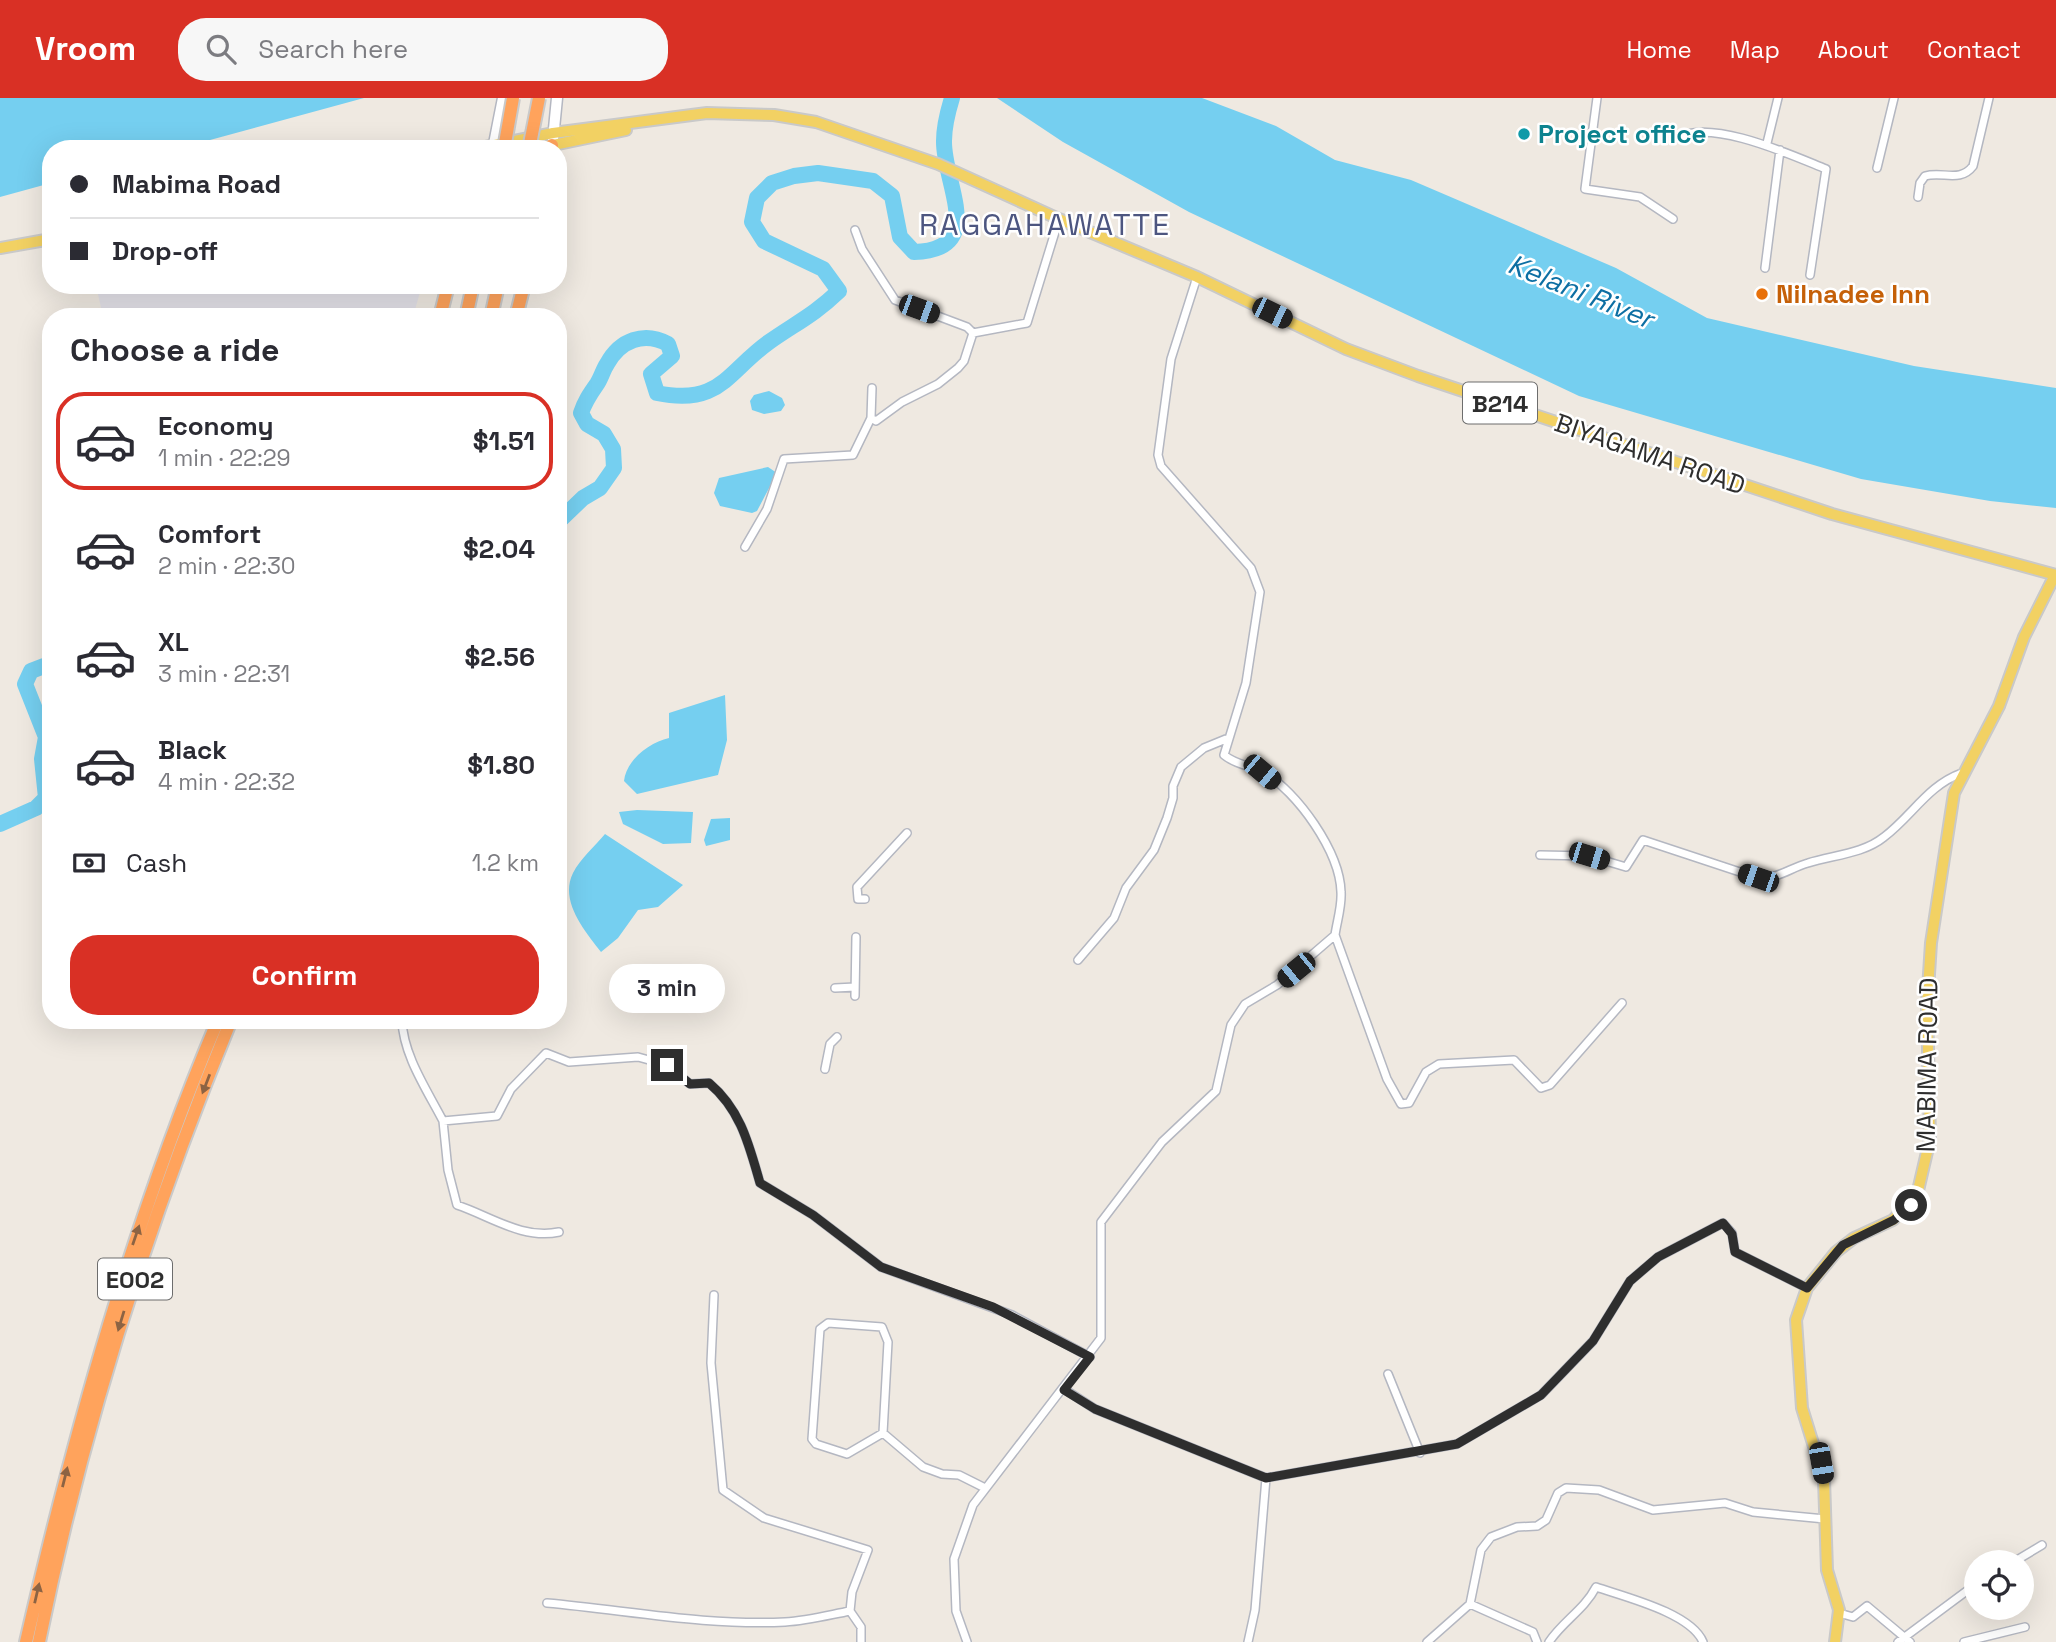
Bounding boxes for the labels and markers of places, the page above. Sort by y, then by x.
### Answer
place label: Project office [1538,117,1706,151]
marker: Project office [1516,126,1532,142]
place label: Nilnadee Inn [1776,277,1930,311]
marker: Nilnadee Inn [1754,286,1770,302]

